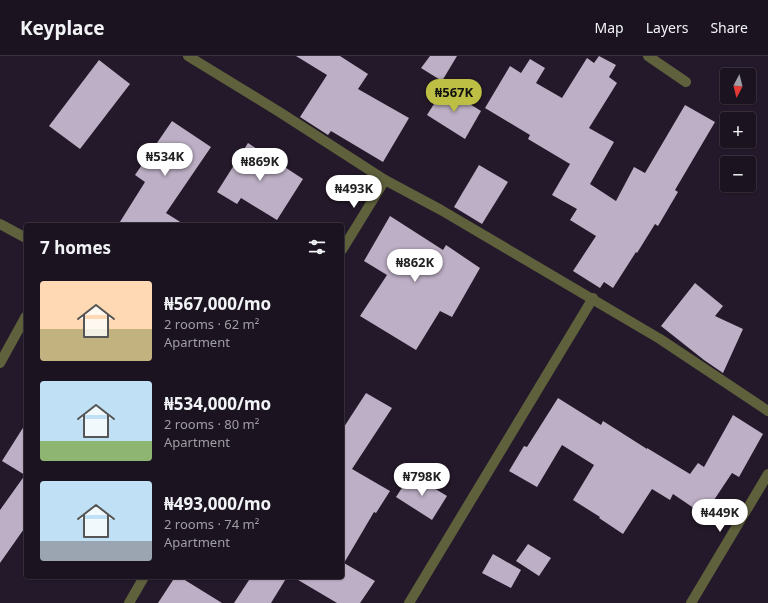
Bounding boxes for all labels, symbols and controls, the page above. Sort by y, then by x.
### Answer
text: Keyplace [20,15,105,41]
text: Map [595,18,624,37]
text: Layers [646,18,688,37]
text: Share [710,18,748,37]
north arrow [720,68,756,104]
map controls [720,68,756,192]
pin: ₦567K [426,79,482,113]
text: ₦567K [435,83,473,101]
button: + [720,112,756,148]
pin: ₦534K [137,143,193,177]
text: ₦534K [146,147,184,165]
pin: ₦869K [232,148,288,182]
text: ₦869K [241,152,279,170]
button: − [720,156,756,192]
pin: ₦493K [326,175,382,209]
text: ₦493K [335,179,373,197]
text: 7 homes [40,236,111,259]
icon: filters [306,236,328,258]
pin: ₦862K [387,249,443,283]
text: ₦862K [396,253,434,271]
text: ₦567,000/mo [164,292,271,315]
icon: home [72,297,120,345]
text: 2 rooms · 62 m² [164,315,259,333]
text: Apartment [164,333,230,351]
text: ₦534,000/mo [164,392,271,415]
icon: home [72,397,120,445]
text: 2 rooms · 80 m² [164,415,259,433]
text: Apartment [164,433,230,451]
pin: ₦798K [394,463,450,497]
text: ₦798K [403,467,441,485]
text: ₦493,000/mo [164,492,271,515]
icon: home [72,497,120,545]
pin: ₦449K [692,499,748,533]
text: ₦449K [701,503,739,521]
text: 2 rooms · 74 m² [164,515,259,533]
text: Apartment [164,533,230,551]

